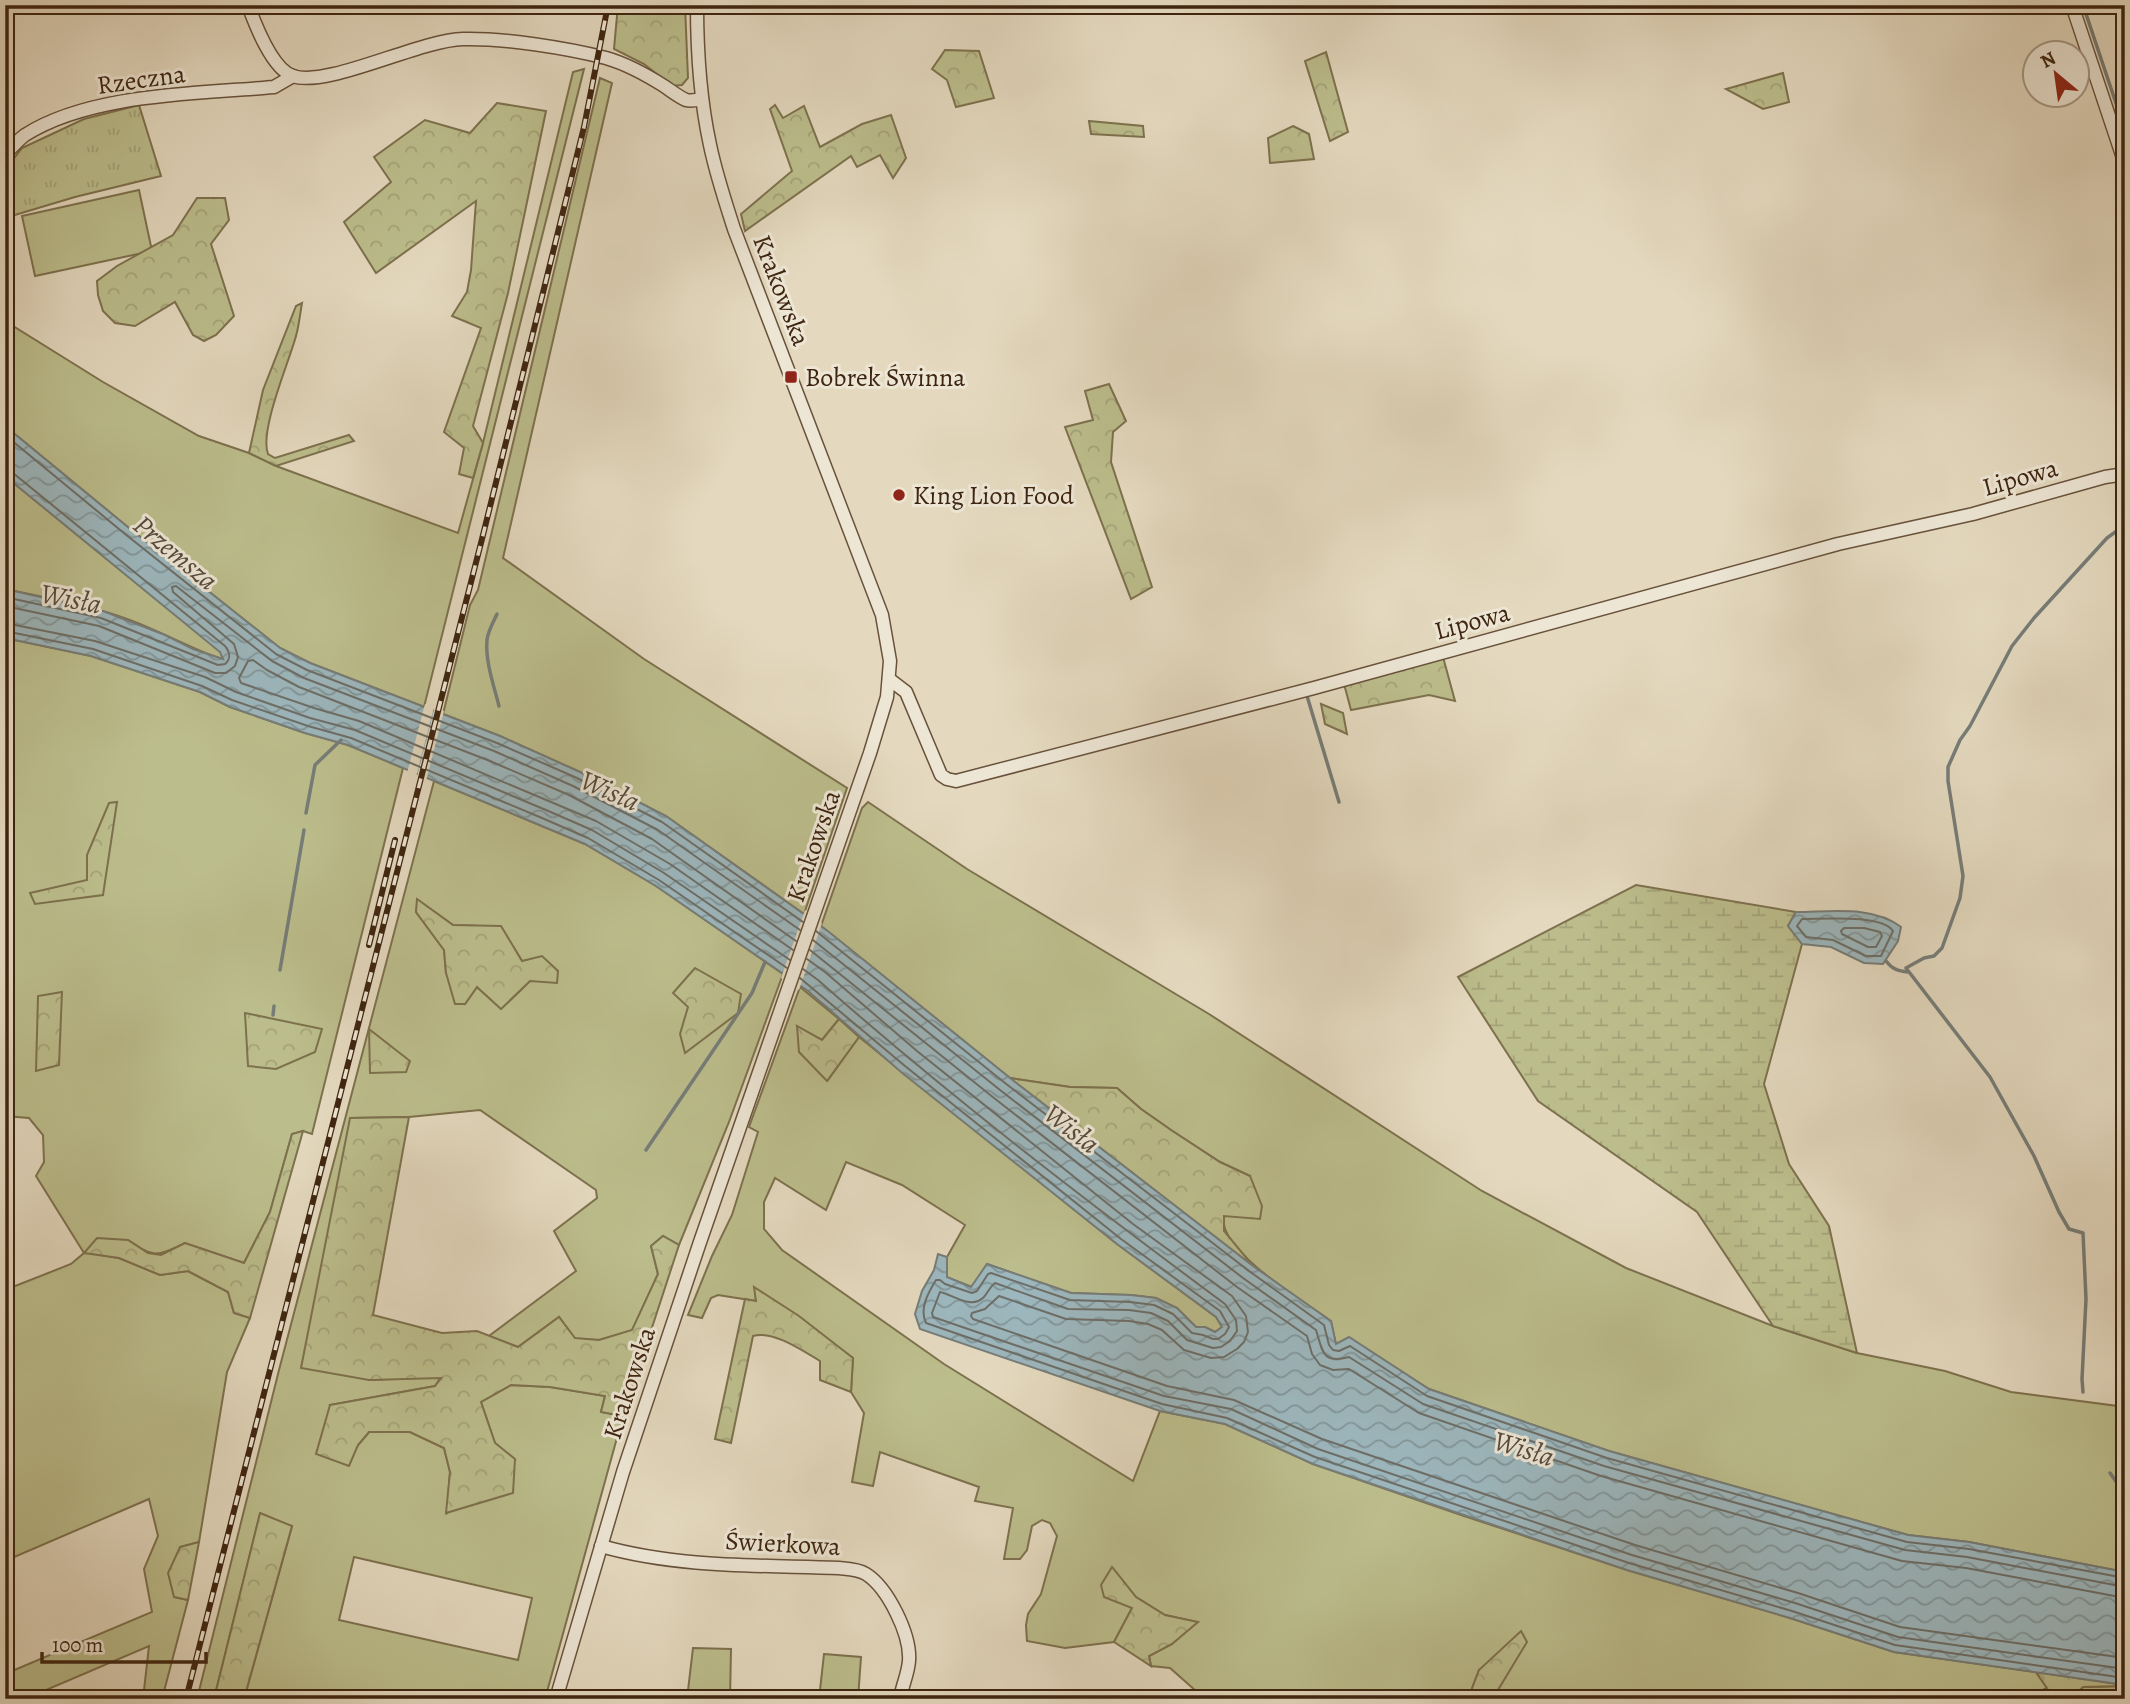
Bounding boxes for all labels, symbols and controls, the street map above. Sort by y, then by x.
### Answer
north arrow [2022,38,2092,108]
text: N [2036,45,2061,75]
street label: Rzeczna [95,56,187,103]
street label: Krakowska [744,230,819,351]
place label: Bobrek Świnna [805,360,965,395]
marker: Bobrek Świnna [783,369,799,385]
street label: Lipowa [1978,450,2062,505]
place label: King Lion Food [913,478,1074,513]
marker: King Lion Food [891,487,907,503]
water label: Przemsza [125,506,226,599]
water label: Wisła [37,574,105,624]
street label: Lipowa [1431,595,1514,648]
water label: Wisła [574,761,645,821]
street label: Krakowska [778,785,849,907]
water label: Wisła [1036,1095,1107,1163]
street label: Krakowska [595,1322,664,1444]
water label: Wisła [1489,1422,1559,1476]
street label: Świerkowa [724,1523,842,1564]
scale bar [42,1620,206,1664]
text: 100 m [52,1631,103,1659]

